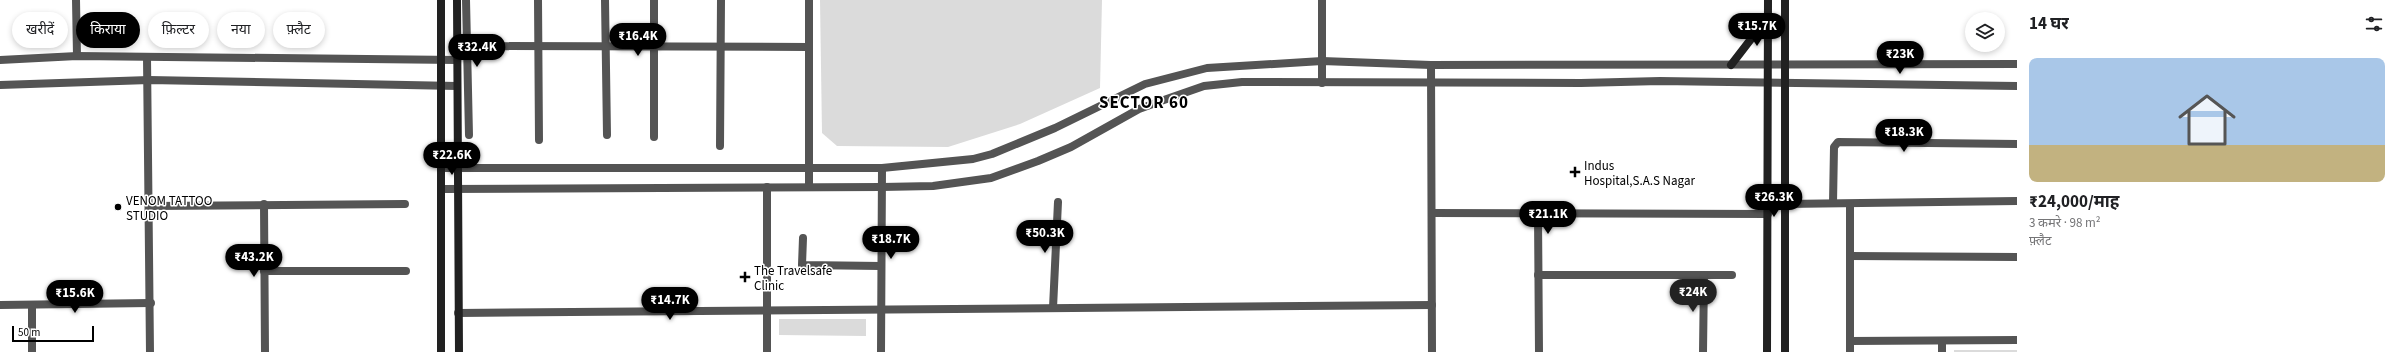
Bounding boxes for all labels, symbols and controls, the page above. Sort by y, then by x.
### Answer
chip: खरीदें [12,12,68,48]
chip: किराया [76,12,140,48]
chip: फ़िल्टर [148,12,209,48]
chip: नया [217,12,265,48]
chip: फ़्लैट [273,12,325,48]
map controls [1965,12,2005,52]
button: layers [1965,12,2005,52]
text: 14 घर [2029,12,2069,36]
pin: ₹15.7K [1724,13,1790,47]
icon: filters [2363,13,2385,35]
text: ₹15.7K [1737,17,1777,35]
pin: ₹16.4K [605,23,671,57]
text: ₹16.4K [618,27,658,45]
pin: ₹32.4K [444,34,510,68]
text: ₹32.4K [457,38,497,56]
pin: ₹23K [1876,41,1924,75]
text: ₹23K [1886,45,1914,63]
icon: home [2171,84,2243,156]
district label: SECTOR 60 [1099,91,1189,115]
pin: ₹18.3K [1871,119,1937,153]
text: ₹18.3K [1884,123,1924,141]
pin: ₹22.6K [419,142,485,176]
text: ₹22.6K [432,146,472,164]
place label: Indus Hospital,S.A.S Nagar [1584,157,1695,190]
marker: Indus Hospital,S.A.S Nagar [1569,166,1581,178]
pin: ₹26.3K [1741,184,1807,218]
text: ₹26.3K [1754,188,1794,206]
text: ₹24,000/माह [2029,190,2119,214]
place label: VENOM TATTOO STUDIO [126,192,212,225]
pin: ₹21.1K [1515,201,1581,235]
marker: VENOM TATTOO STUDIO [113,202,123,212]
text: ₹21.1K [1528,205,1568,223]
text: 3 कमरे · 98 m² [2029,214,2101,232]
pin: ₹50.3K [1012,220,1078,254]
text: ₹50.3K [1025,224,1065,242]
pin: ₹18.7K [858,226,924,260]
text: ₹18.7K [871,230,911,248]
text: फ़्लैट [2029,232,2052,250]
pin: ₹43.2K [221,244,287,278]
text: ₹43.2K [234,248,274,266]
place label: The Travelsafe Clinic [754,262,832,295]
marker: The Travelsafe Clinic [739,271,751,283]
pin: ₹24K [1669,279,1717,313]
pin: ₹15.6K [42,280,108,314]
text: ₹24K [1679,283,1707,301]
text: ₹15.6K [55,284,95,302]
pin: ₹14.7K [637,287,703,321]
text: ₹14.7K [650,291,690,309]
scale bar [12,324,94,343]
text: 50 m [18,325,40,340]

